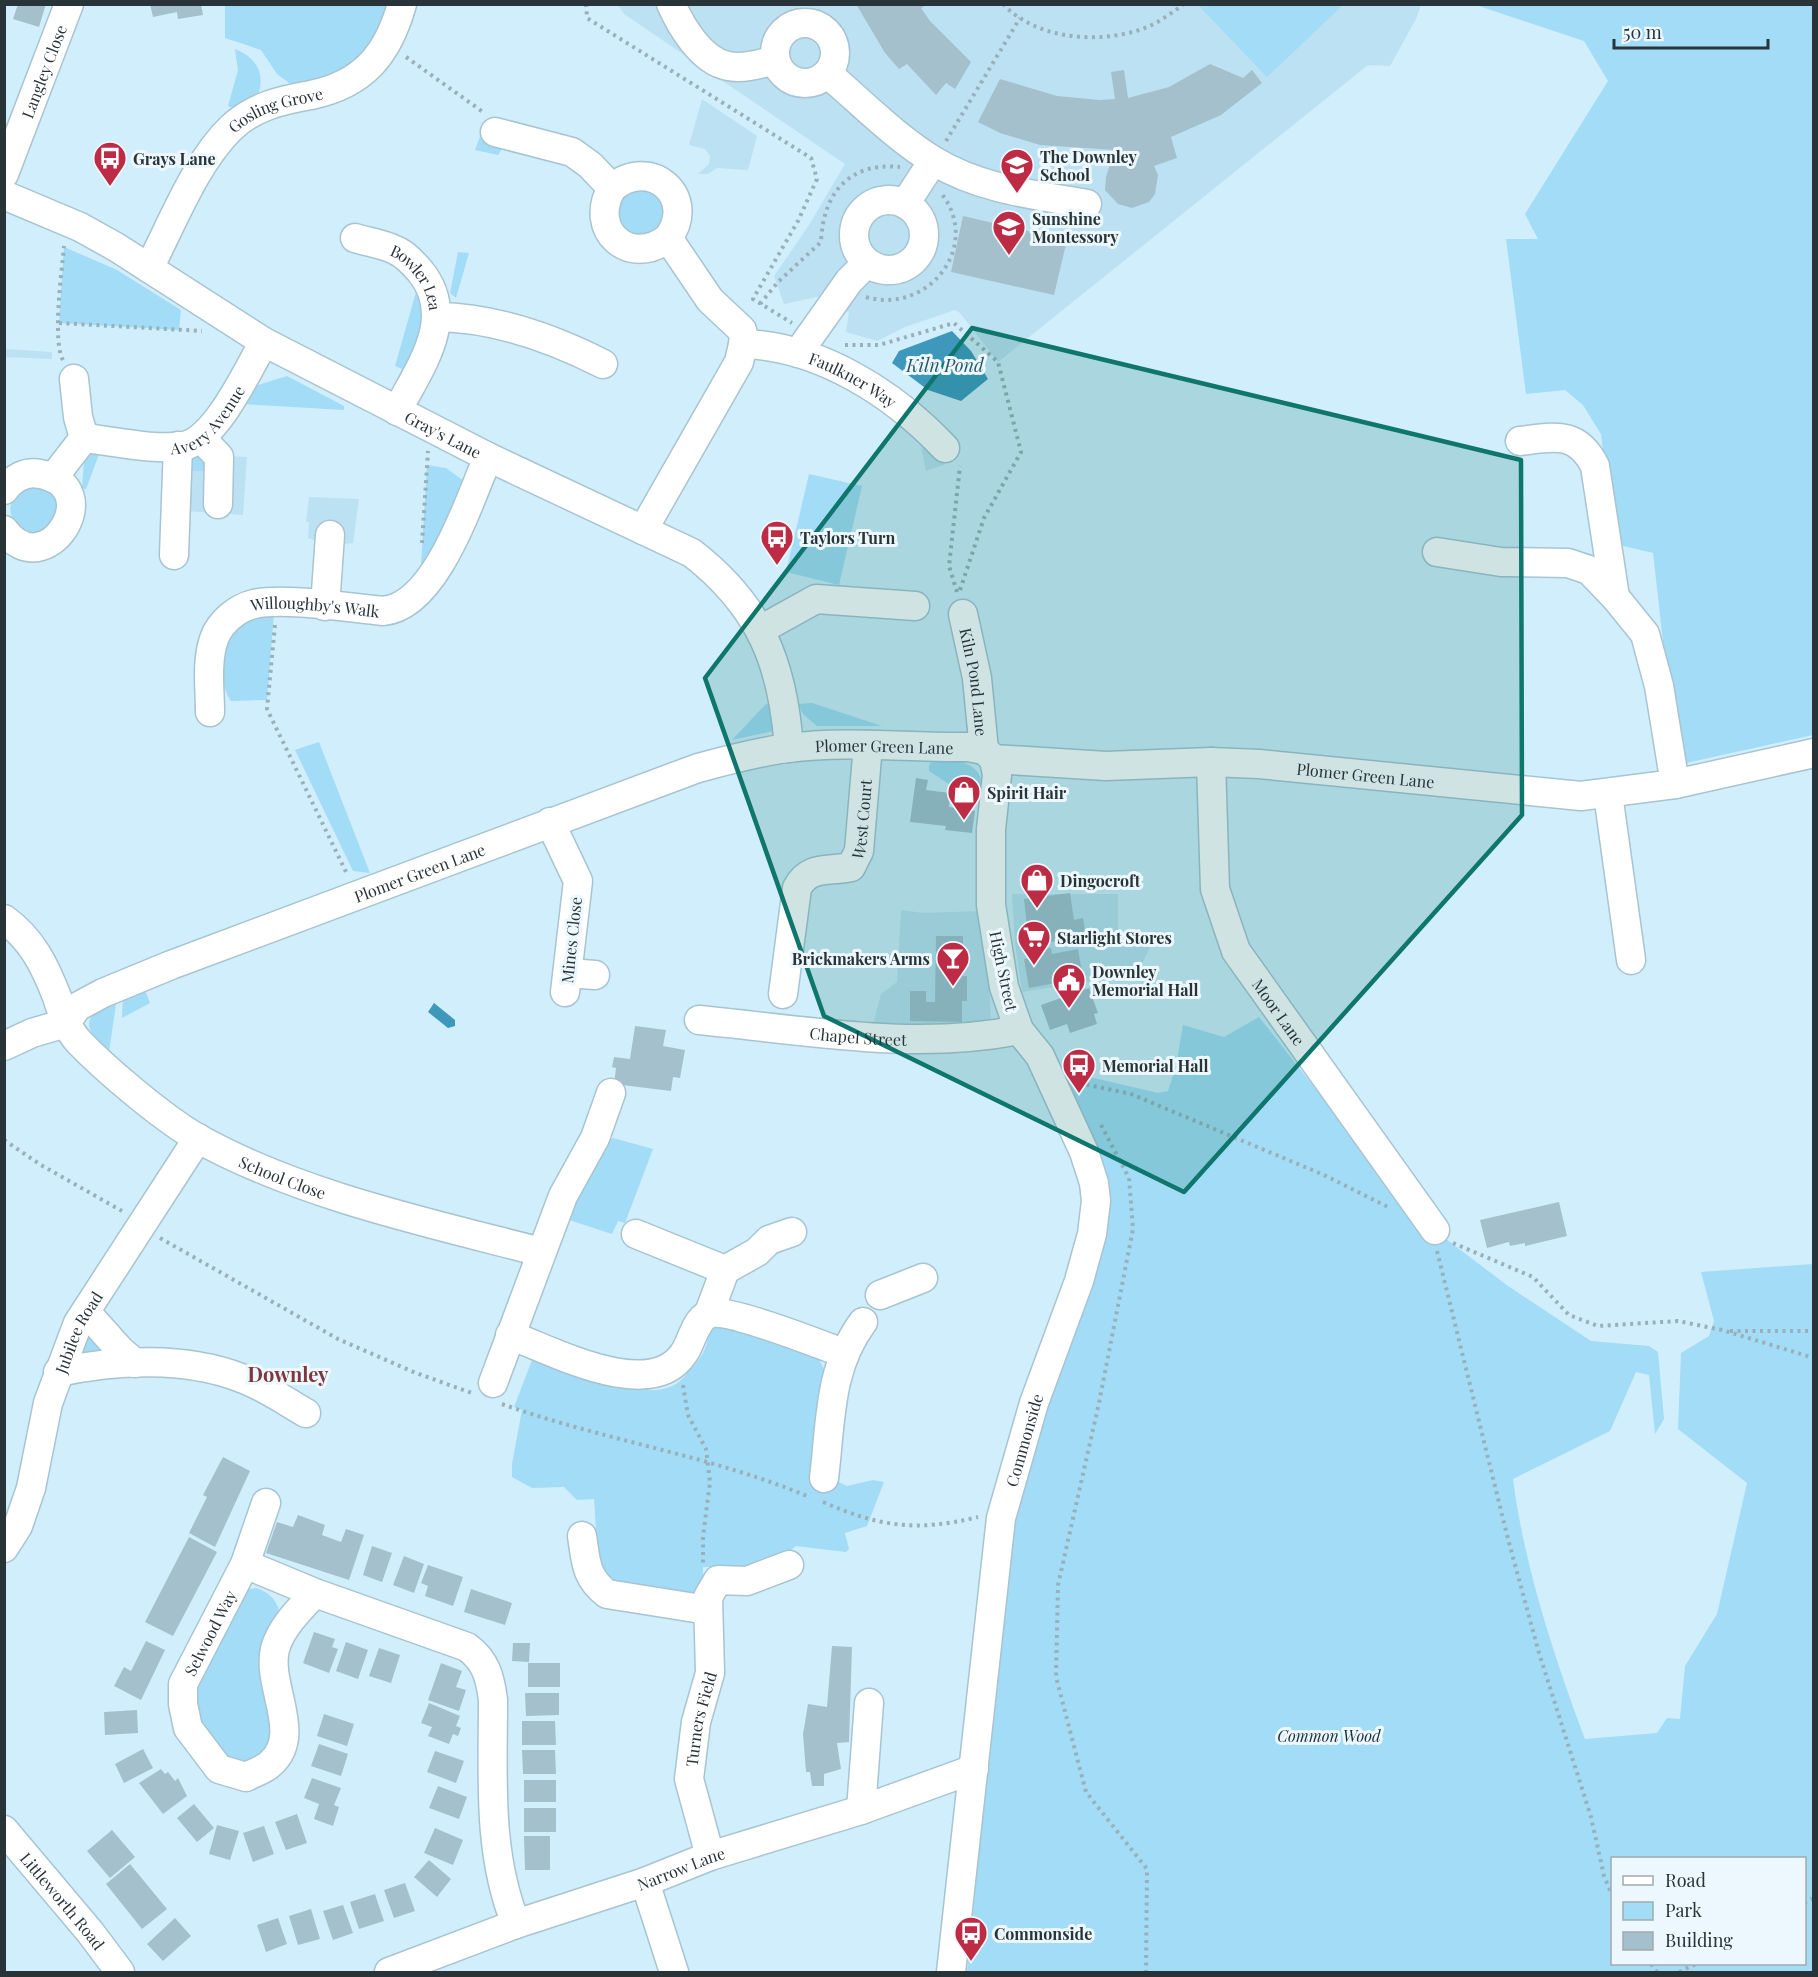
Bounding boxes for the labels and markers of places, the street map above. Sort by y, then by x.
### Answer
bus stop icon: Grays Lane [92,140,128,187]
place label: The Downley School [1040,146,1137,185]
school or university icon: The Downley School [999,147,1035,194]
place label: Grays Lane [133,148,216,169]
place label: Sunshine Montessory [1032,208,1119,247]
school or university icon: Sunshine Montessory [991,209,1027,256]
bus stop icon: Taylors Turn [759,519,795,566]
place label: Taylors Turn [800,527,895,548]
shop icon: Spirit Hair [946,774,982,821]
place label: Spirit Hair [987,782,1067,803]
shop icon: Dingocroft [1019,862,1055,909]
place label: Dingocroft [1060,870,1141,891]
supermarket icon: Starlight Stores [1016,919,1052,966]
place label: Starlight Stores [1057,927,1172,948]
bar icon: Brickmakers Arms [935,940,971,987]
place label: Brickmakers Arms [792,948,930,969]
place label: Downley Memorial Hall [1092,961,1199,1000]
public building icon: Downley Memorial Hall [1051,962,1087,1009]
bus stop icon: Memorial Hall [1061,1047,1097,1094]
place label: Memorial Hall [1102,1055,1209,1076]
bus stop icon: Commonside [953,1915,989,1962]
place label: Commonside [994,1923,1092,1944]

